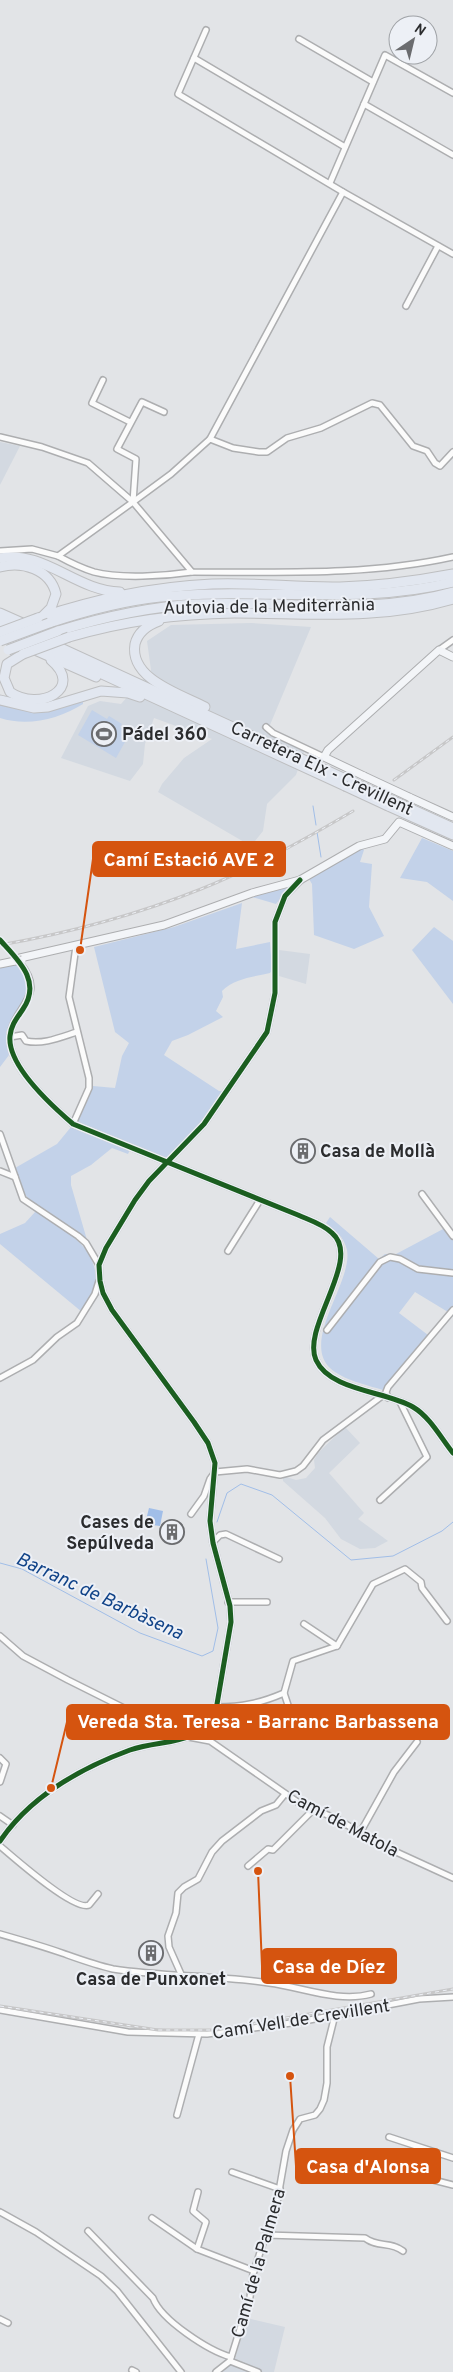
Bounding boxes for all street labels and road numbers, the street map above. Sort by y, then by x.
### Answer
street label: Autovia de la Mediterrània [163,594,375,621]
street label: Carretera Elx - Crevillent [226,717,416,822]
street label: Camí de Matola [282,1785,402,1863]
street label: Camí Vell de Crevillent [211,1995,392,2046]
street label: Camí de la Palmera [227,2186,292,2341]

